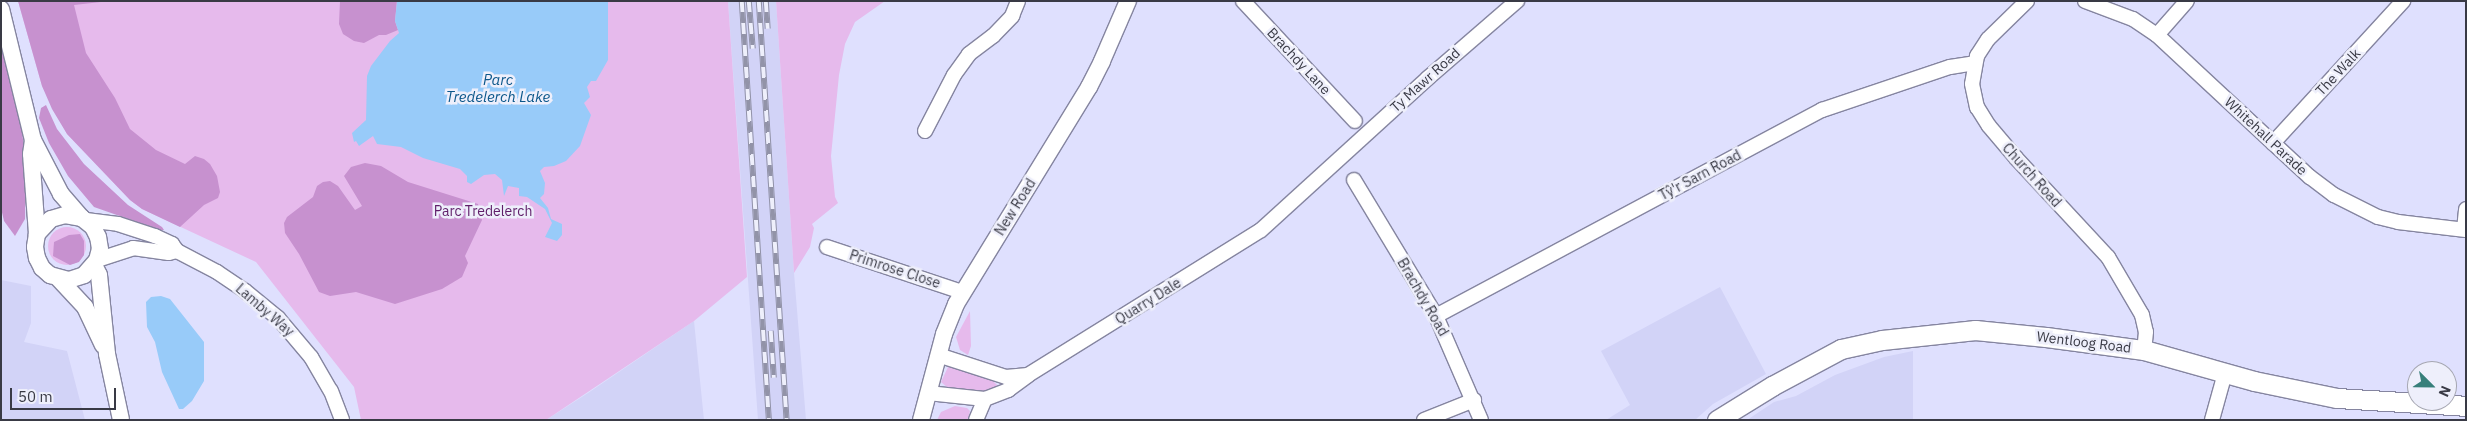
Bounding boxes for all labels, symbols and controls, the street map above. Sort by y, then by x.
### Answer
street label: Brachdy Lane [1264,24,1334,98]
street label: Ty Mawr Road [1387,44,1463,116]
street label: The Walk [2312,45,2364,99]
water label: Parc Tredelerch Lake [446,70,550,105]
street label: Whitehall Parade [2221,93,2311,179]
street label: Church Road [1999,140,2065,210]
street label: Tŷ'r Sarn Road [1656,146,1744,204]
street label: New Road [991,176,1039,238]
park label: Parc Tredelerch [434,203,532,219]
street label: Primrose Close [847,246,943,292]
street label: Brachdy Road [1394,255,1452,339]
street label: Quarry Dale [1112,274,1184,328]
street label: Lamby Way [232,280,298,340]
street label: Wentloog Road [2036,328,2132,356]
north arrow [2407,361,2457,411]
scale bar [12,378,119,410]
text: N [2435,383,2455,400]
text: 50 m [18,387,53,406]

